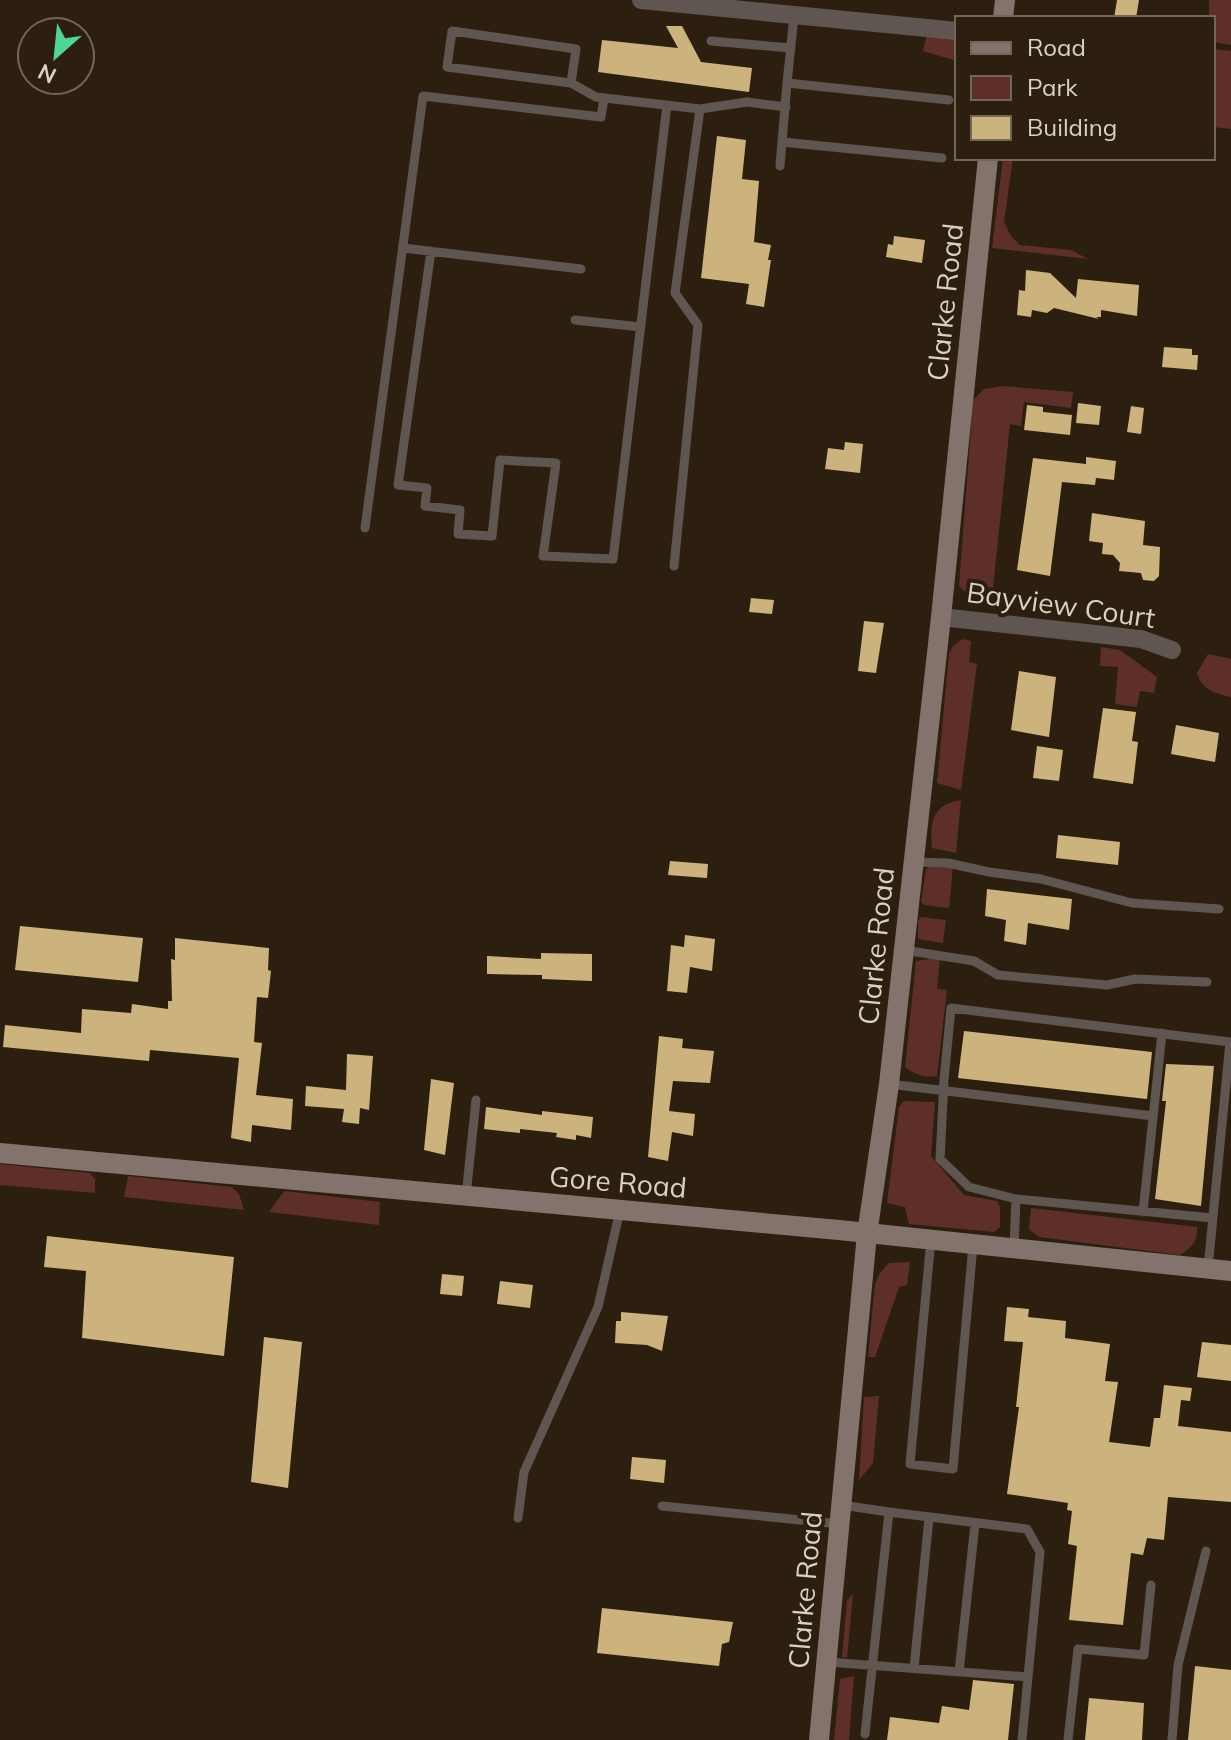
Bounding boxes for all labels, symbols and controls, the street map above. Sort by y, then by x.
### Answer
north arrow [16,16,96,96]
legend [955,16,1215,160]
text: Road [1027,32,1086,62]
text: N [33,58,61,90]
text: Park [1027,72,1078,102]
text: Building [1027,112,1117,142]
street label: Clarke Road [919,222,970,382]
street label: Bayview Court [964,574,1158,635]
street label: Clarke Road [850,866,901,1026]
street label: Gore Road [548,1158,688,1205]
street label: Clarke Road [780,1510,829,1670]

